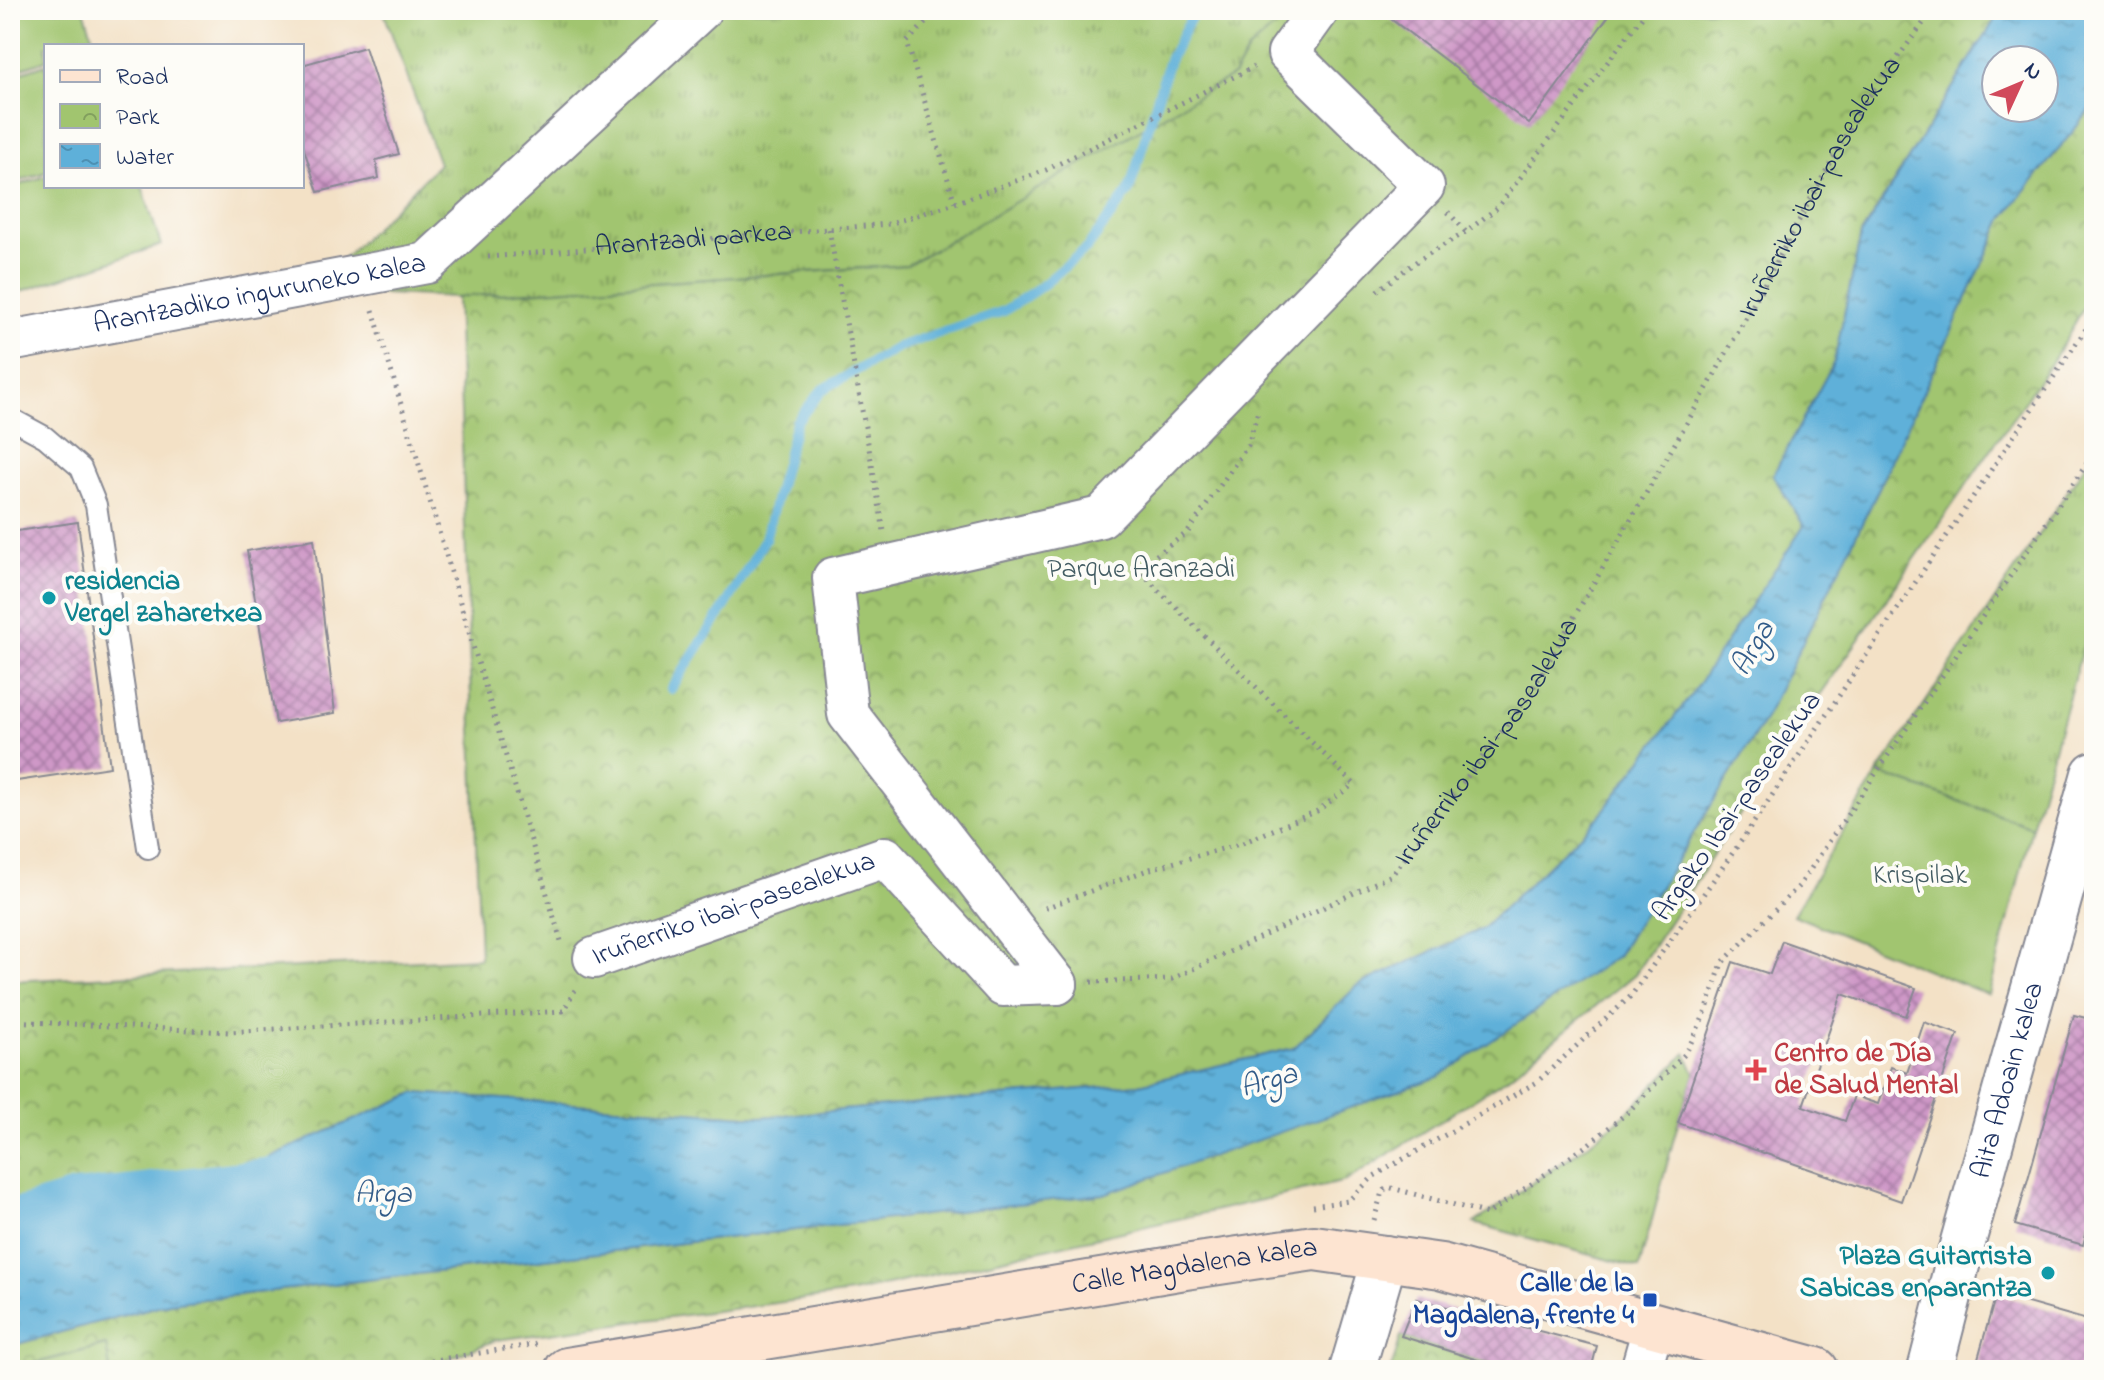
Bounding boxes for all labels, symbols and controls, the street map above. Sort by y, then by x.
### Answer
legend [44,44,304,188]
north arrow [1980,44,2060,124]
street label: Iruñerriko ibai-pasealekua [1729,48,1912,326]
text: N [2016,56,2049,89]
text: Road [116,61,169,96]
text: Park [116,101,160,136]
text: Water [116,141,174,176]
street label: Arantzadi parkea [593,212,794,269]
street label: Arantzadiko inguruneko kalea [90,243,429,346]
park label: Parque Aranzadi [1047,550,1235,591]
place label: residencia Vergel zaharetxea [64,562,262,636]
marker: residencia Vergel zaharetxea [40,589,58,607]
street label: Iruñerriko ibai-pasealekua [1385,610,1590,876]
water label: Arga [1721,612,1788,685]
street label: Argako Ibai-pasealekua [1643,684,1833,930]
street label: Iruñerriko ibai-pasealekua [587,841,881,978]
park label: Krispilak [1873,856,1968,897]
street label: Aita Adoain kalea [1961,978,2055,1183]
place label: Centro de Día de Salud Mental [1774,1034,1959,1107]
water label: Arga [1235,1053,1303,1111]
marker: Centro de Día de Salud Mental [1745,1059,1767,1081]
water label: Arga [354,1173,413,1217]
street label: Calle Magdalena kalea [1069,1227,1320,1306]
place label: Plaza Guitarrista Sabicas enparantza [1800,1237,2032,1310]
place label: Calle de la Magdalena, frente 4 [1413,1264,1634,1338]
marker: Plaza Guitarrista Sabicas enparantza [2039,1264,2057,1282]
marker: Calle de la Magdalena, frente 4 [1641,1291,1659,1309]

